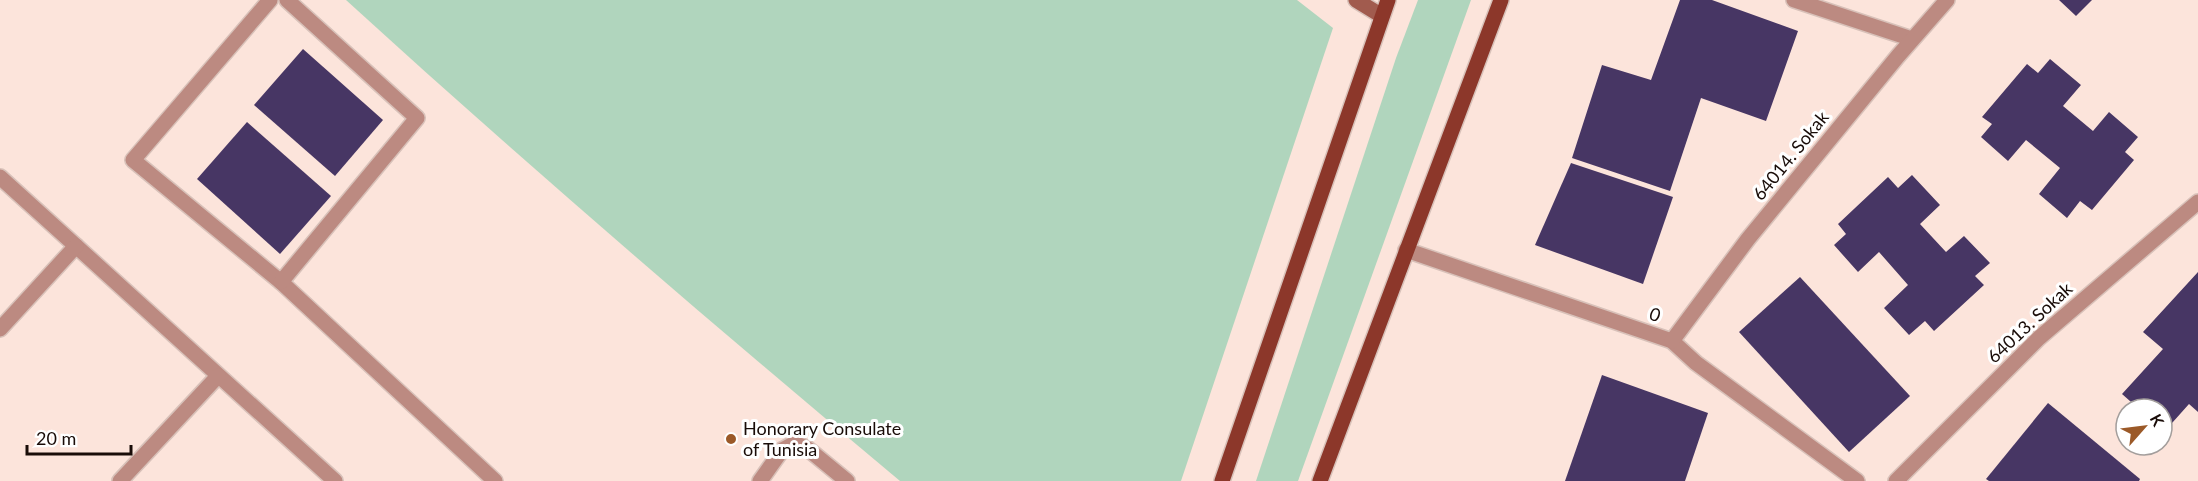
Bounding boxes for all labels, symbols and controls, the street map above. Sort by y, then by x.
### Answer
street label: 64014. Sokak [1748,106,1833,204]
street label: 64013. Sokak [1982,277,2077,367]
street label: 0 [1647,302,1664,326]
north arrow [2114,397,2174,457]
text: K [2147,410,2169,430]
place label: Honorary Consulate of Tunisia [743,417,901,460]
scale bar [27,418,130,456]
text: 20 m [36,427,76,449]
marker: Honorary Consulate of Tunisia [724,432,738,446]

